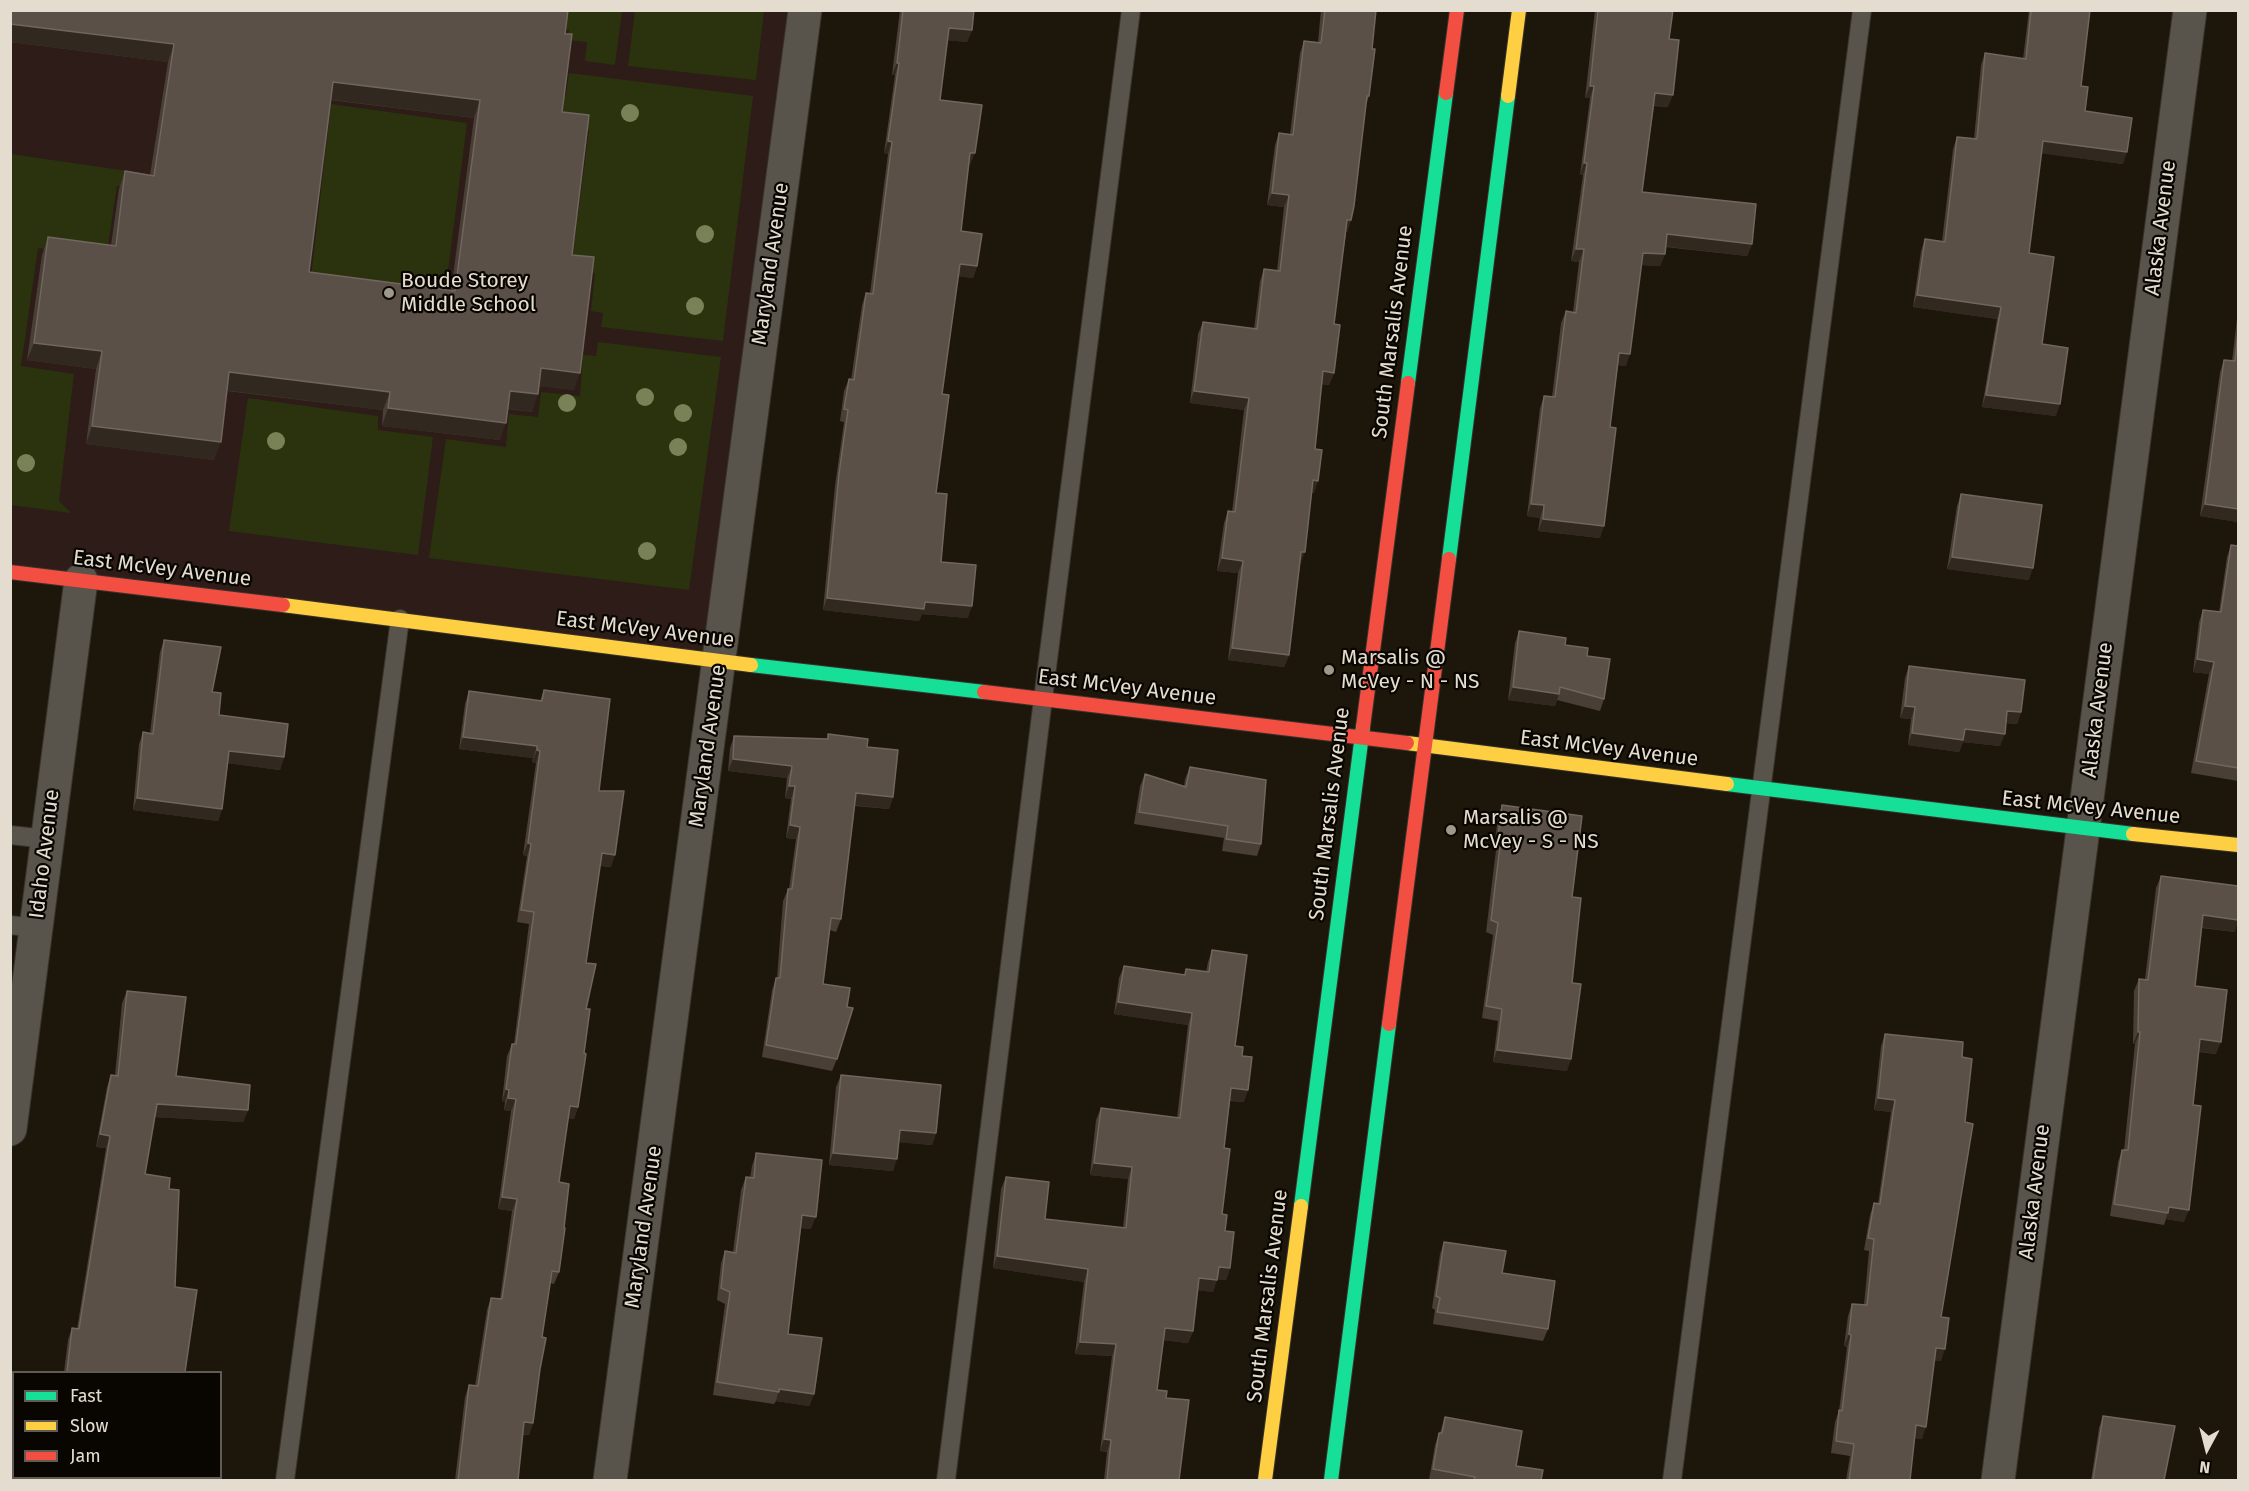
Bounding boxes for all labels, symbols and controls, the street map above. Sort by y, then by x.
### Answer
street label: Alaska Avenue [2140,159,2182,297]
street label: Maryland Avenue [747,181,795,347]
street label: South Marsalis Avenue [1367,224,1419,440]
place label: Boude Storey Middle School [401,268,536,318]
marker: Boude Storey Middle School [382,286,396,300]
street label: East McVey Avenue [71,546,253,592]
street label: East McVey Avenue [554,607,736,653]
street label: Alaska Avenue [2077,641,2119,779]
place label: Marsalis @ McVey - N - NS [1341,645,1480,695]
street label: Maryland Avenue [684,663,732,829]
marker: Marsalis @ McVey - N - NS [1322,663,1336,677]
street label: East McVey Avenue [1036,665,1218,711]
street label: South Marsalis Avenue [1304,706,1356,922]
street label: East McVey Avenue [1518,726,1700,772]
street label: East McVey Avenue [2000,786,2182,830]
street label: Idaho Avenue [25,788,65,920]
place label: Marsalis @ McVey - S - NS [1463,805,1599,855]
marker: Marsalis @ McVey - S - NS [1444,823,1458,837]
street label: Alaska Avenue [2014,1123,2056,1261]
street label: Maryland Avenue [620,1144,668,1310]
street label: South Marsalis Avenue [1242,1188,1294,1404]
legend [12,1371,222,1479]
text: Fast [70,1385,102,1407]
text: Slow [70,1415,108,1437]
north arrow [2177,1419,2237,1479]
text: Jam [70,1445,101,1467]
text: N [2198,1457,2211,1477]

